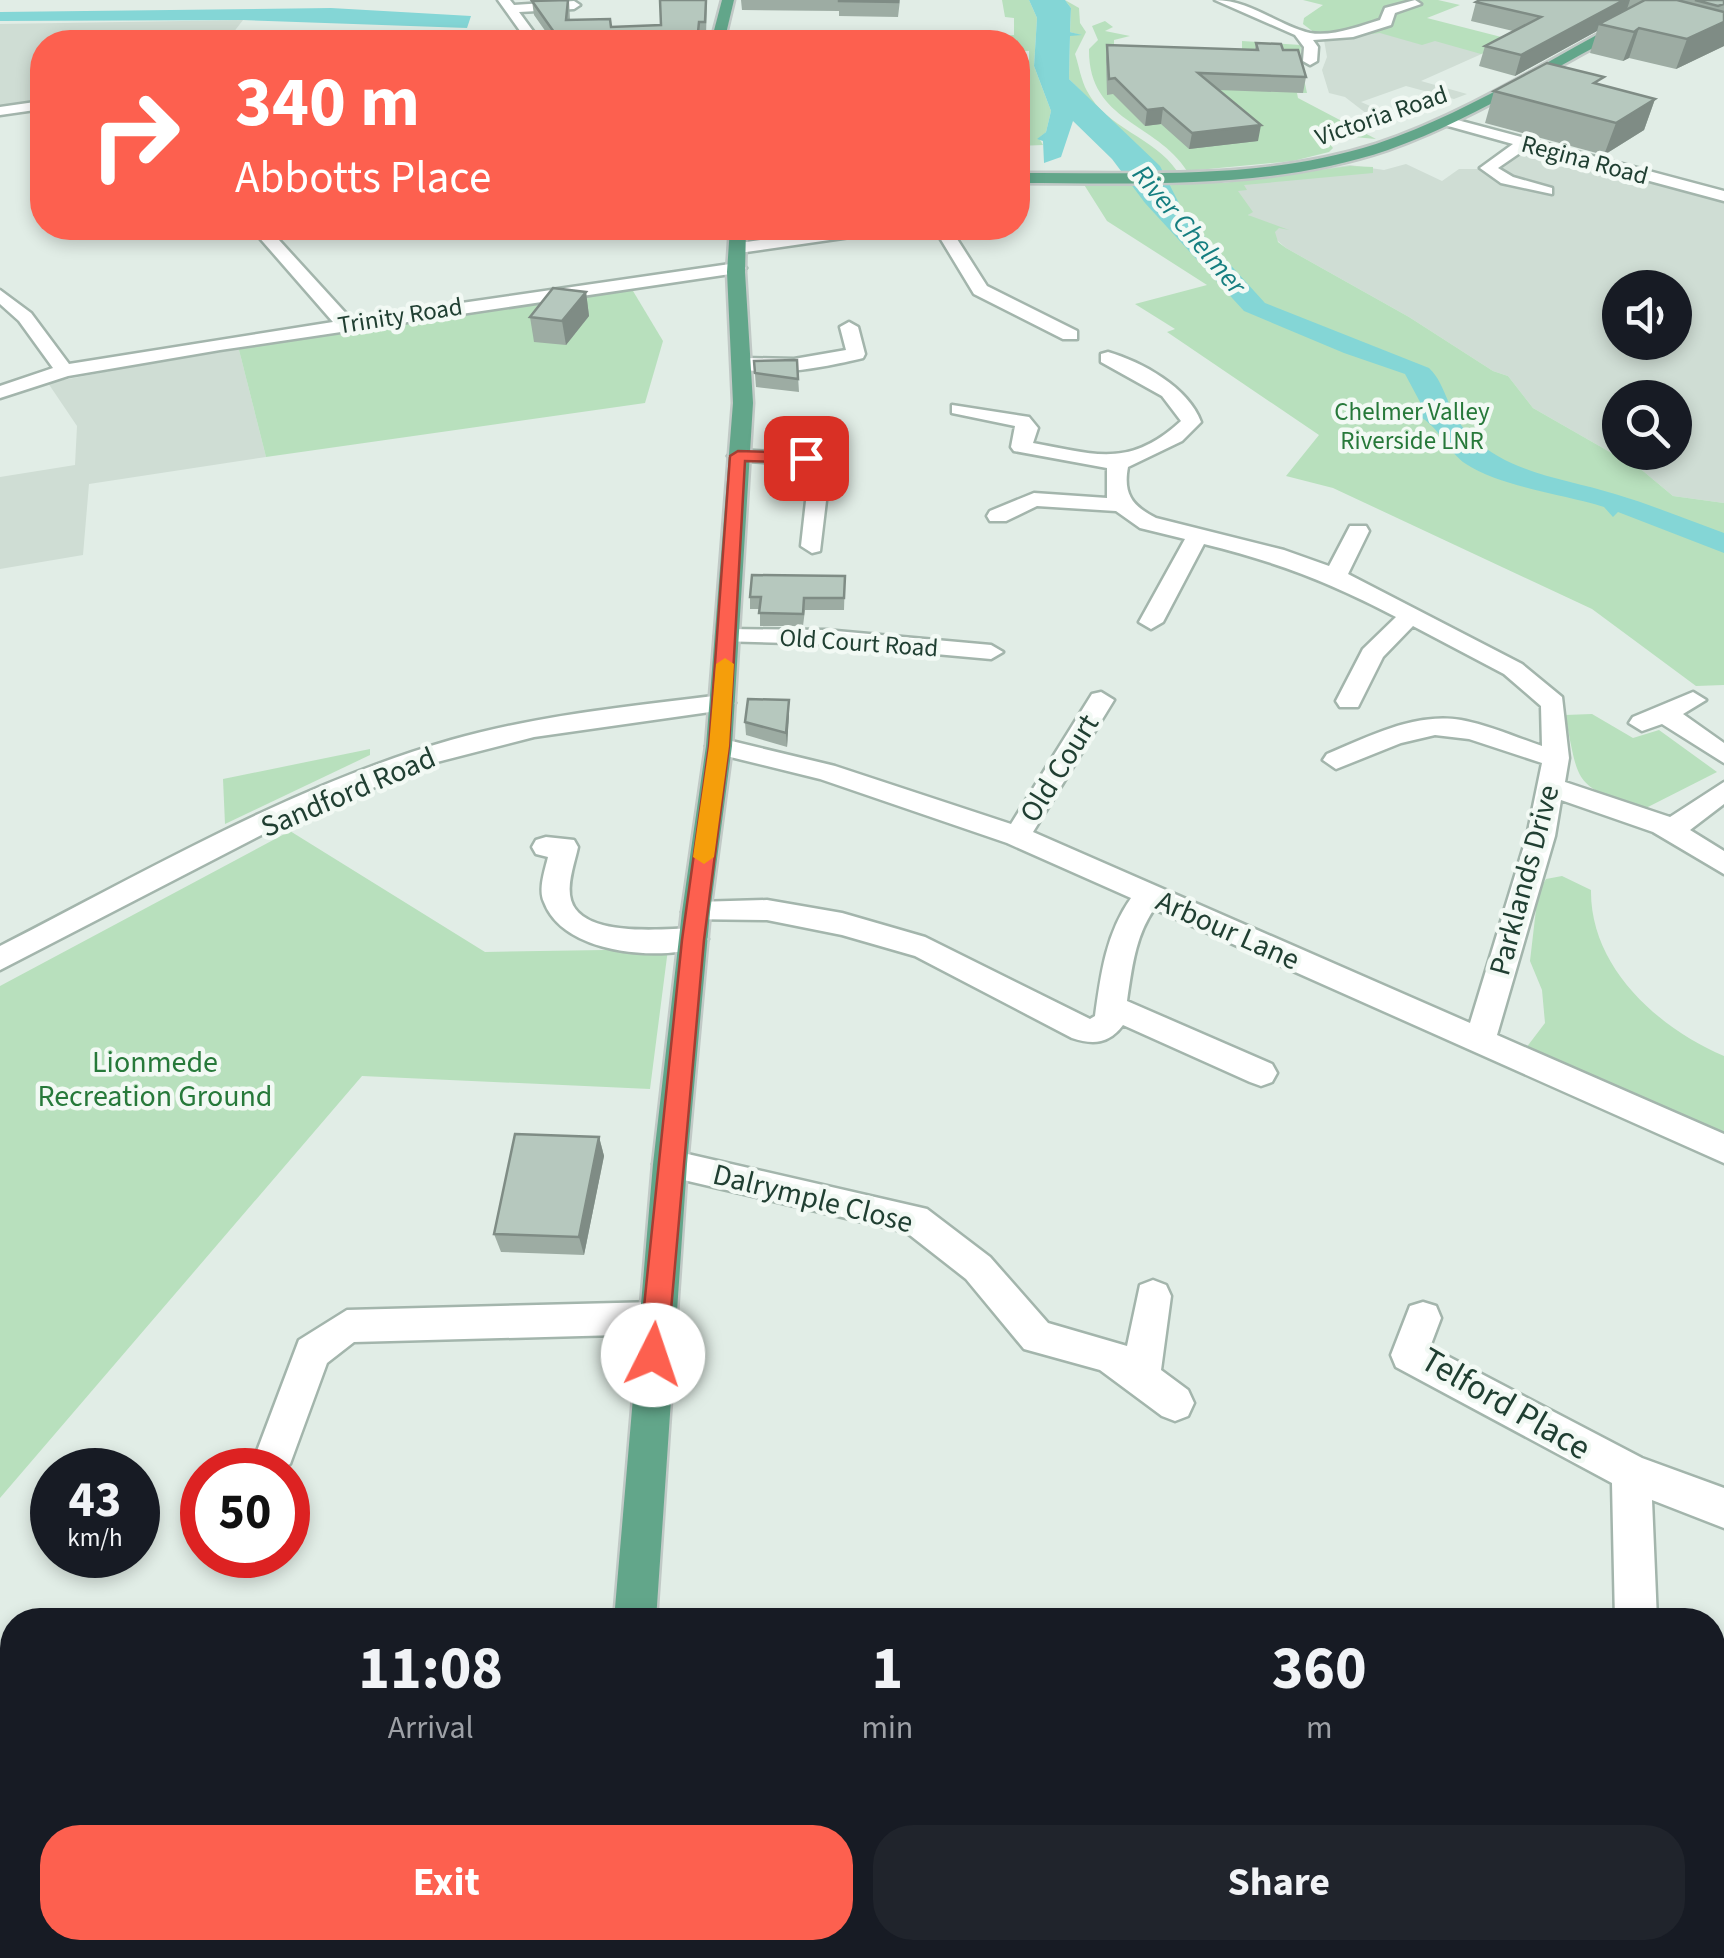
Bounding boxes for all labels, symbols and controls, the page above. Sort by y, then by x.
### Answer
text: 340 m [235,53,420,153]
icon: right [70,70,200,200]
street label: Victoria Road [1310,76,1452,155]
street label: Regina Road [1517,126,1652,194]
text: Abbotts Place [235,146,491,210]
water label: River Chelmer [1123,156,1257,305]
map controls [1602,270,1692,470]
button: sound [1602,270,1692,360]
street label: Trinity Road [335,288,465,344]
button: search [1602,380,1692,470]
park label: Chelmer Valley Riverside LNR [1334,394,1490,459]
pin [764,416,849,501]
icon: arrive [779,431,834,486]
street label: Old Court Road [778,619,940,667]
street label: Old Court [1009,706,1110,831]
street label: Sandford Road [254,736,442,849]
street label: Parklands Drive [1478,780,1571,980]
street label: Arbour Lane [1149,880,1307,981]
park label: Lionmede Recreation Ground [37,1041,273,1118]
street label: Dalrymple Close [708,1153,917,1244]
position arrow [601,1303,705,1407]
street label: Telford Place [1411,1335,1600,1473]
speed limit sign: 50 [180,1448,310,1578]
text: 43 [69,1465,121,1536]
text: km/h [67,1520,123,1556]
text: 11:08 [358,1627,503,1712]
text: 1 [872,1627,903,1712]
text: 360 [1272,1627,1367,1712]
text: Arrival [388,1705,474,1751]
text: min [861,1705,913,1751]
text: m [1306,1705,1332,1751]
button: Exit [40,1825,853,1940]
button: Share [873,1825,1685,1940]

